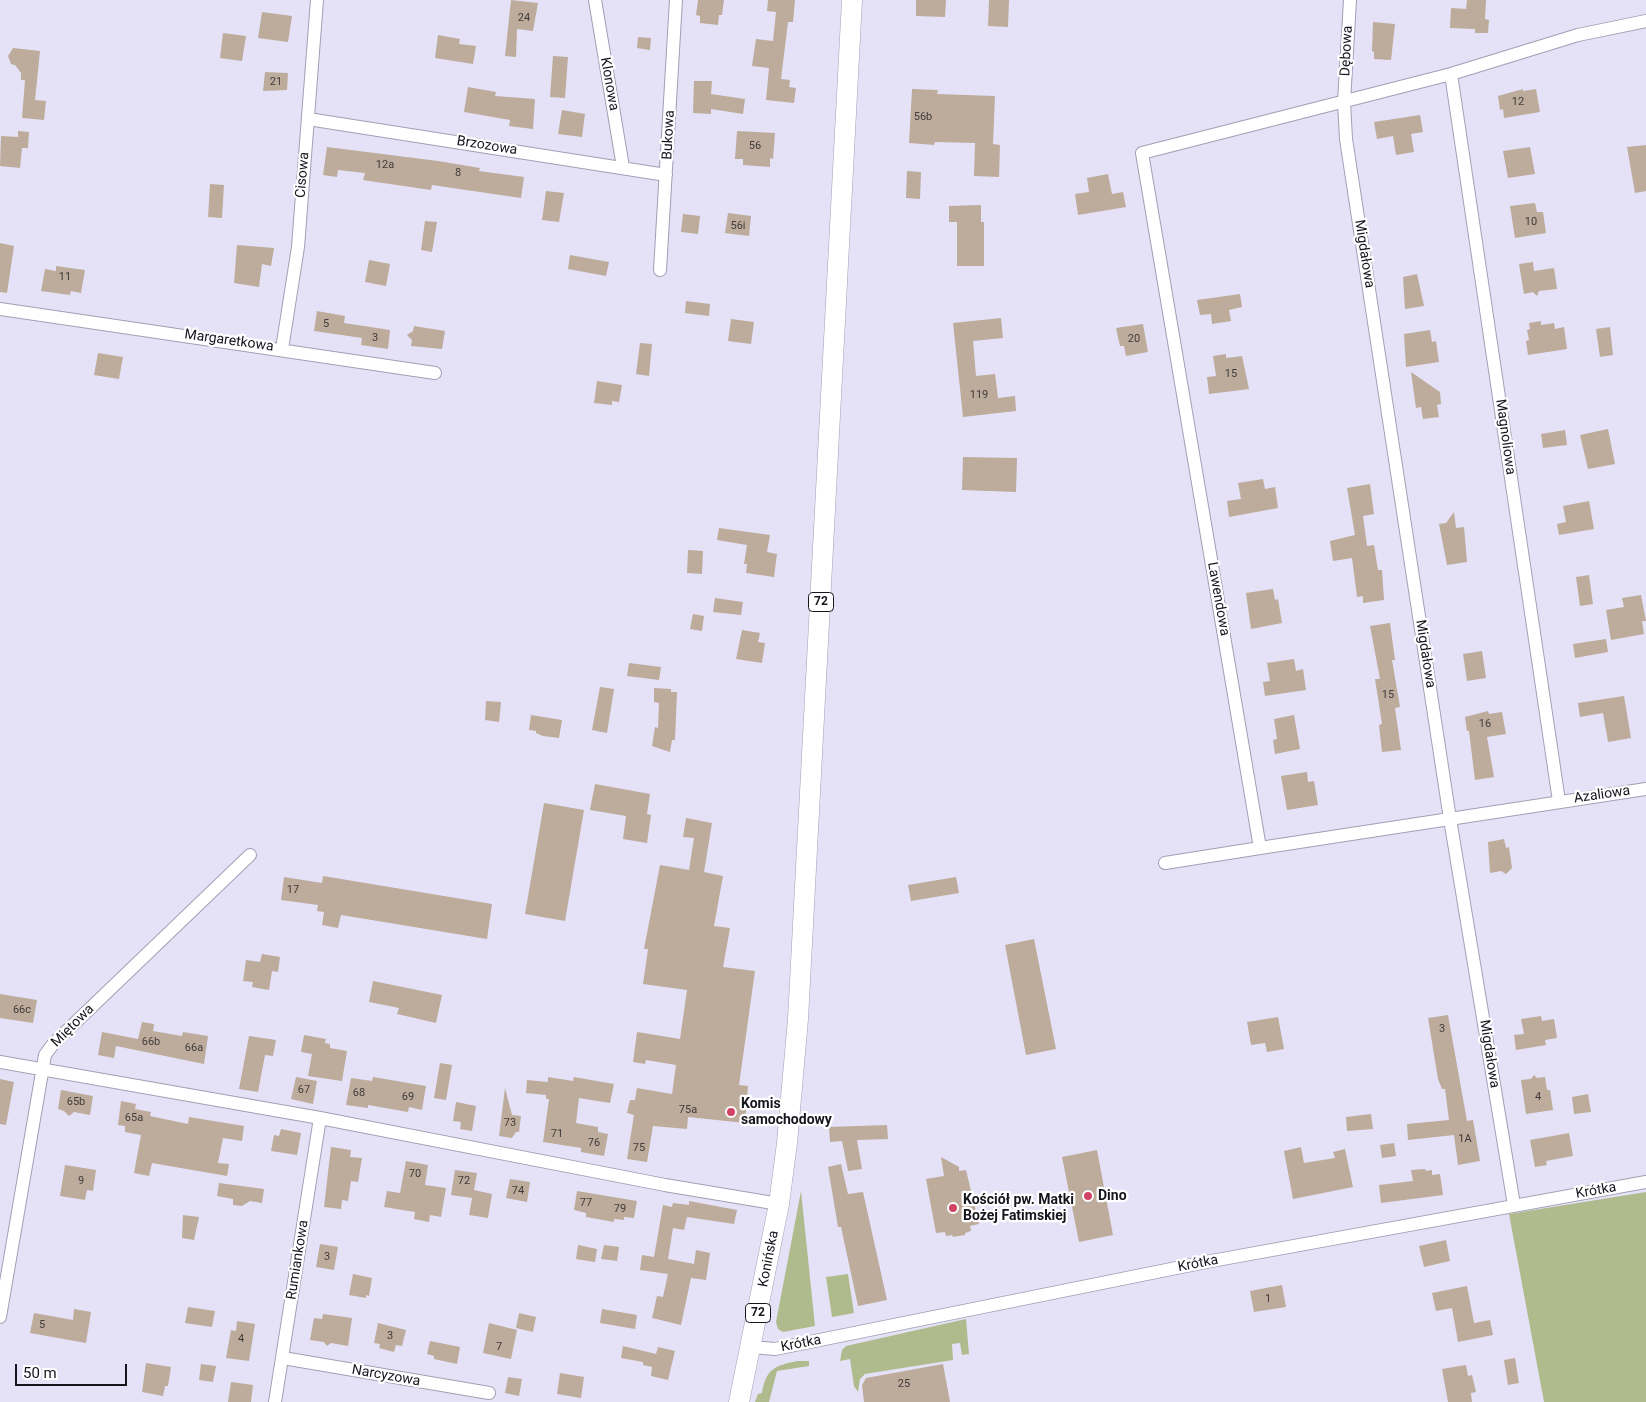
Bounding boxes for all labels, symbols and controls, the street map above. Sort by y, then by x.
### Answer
house number: 24 [518,11,530,25]
street label: Dębowa [1337,25,1357,77]
street label: Klonowa [596,56,622,112]
house number: 21 [270,75,282,89]
house number: 12 [1512,95,1524,109]
street label: Bukowa [659,110,679,160]
house number: 56b [914,110,932,124]
street label: Brzozowa [455,133,519,159]
house number: 56 [749,139,761,153]
street label: Cisowa [293,151,313,199]
house number: 12a [376,158,394,172]
house number: 8 [455,166,461,180]
house number: 10 [1525,215,1537,229]
house number: 56i [730,219,746,233]
street label: Migdałowa [1350,219,1378,289]
house number: 11 [59,270,71,284]
house number: 5 [323,317,329,331]
street label: Margaretkowa [183,326,275,356]
house number: 3 [372,331,378,345]
house number: 20 [1128,332,1140,346]
house number: 15 [1225,367,1237,381]
house number: 119 [970,388,988,402]
street label: Magnoliowa [1491,398,1519,476]
street label: Lawendowa [1203,561,1233,637]
road number: 72 [808,592,834,612]
street label: Migdałowa [1411,619,1439,689]
house number: 15 [1382,688,1394,702]
house number: 16 [1479,717,1491,731]
street label: Azaliowa [1573,783,1631,807]
house number: 17 [287,883,299,897]
street label: Miętowa [48,1001,98,1051]
house number: 66c [13,1003,31,1017]
street label: Migdałowa [1475,1019,1503,1089]
house number: 3 [1439,1022,1445,1036]
house number: 66b [142,1035,160,1049]
house number: 66a [185,1041,203,1055]
house number: 67 [298,1083,310,1097]
house number: 68 [353,1086,365,1100]
house number: 69 [402,1090,414,1104]
house number: 4 [1535,1090,1541,1104]
house number: 65b [67,1095,85,1109]
place label: Komis samochodowy [741,1096,832,1128]
house number: 75a [679,1103,697,1117]
marker: Komis samochodowy [725,1106,737,1118]
house number: 65a [125,1111,143,1125]
house number: 73 [504,1116,516,1130]
house number: 71 [551,1127,563,1141]
house number: 1A [1458,1132,1472,1146]
house number: 76 [588,1136,600,1150]
house number: 75 [633,1141,645,1155]
house number: 70 [409,1167,421,1181]
house number: 9 [78,1174,84,1188]
house number: 72 [458,1174,470,1188]
street label: Krótka [1575,1179,1617,1203]
house number: 74 [512,1184,524,1198]
place label: Dino [1098,1188,1127,1204]
marker: Dino [1082,1190,1094,1202]
place label: Kościół pw. Matki Bożej Fatimskiej [963,1192,1074,1224]
house number: 77 [580,1196,592,1210]
house number: 79 [614,1202,626,1216]
marker: Kościół pw. Matki Bożej Fatimskiej [947,1202,959,1214]
street label: Rumiankowa [283,1219,313,1301]
street label: Konińska [755,1229,783,1289]
house number: 3 [324,1250,330,1264]
street label: Krótka [1176,1252,1220,1276]
house number: 1 [1265,1292,1271,1306]
road number: 72 [746,1304,770,1322]
house number: 5 [39,1318,45,1332]
house number: 3 [387,1329,393,1343]
house number: 4 [238,1332,244,1346]
street label: Krótka [779,1332,823,1356]
house number: 7 [496,1340,502,1354]
scale bar [18,1354,130,1386]
street label: Narcyzowa [351,1362,421,1390]
text: 50 m [23,1364,57,1382]
house number: 25 [898,1377,910,1391]

